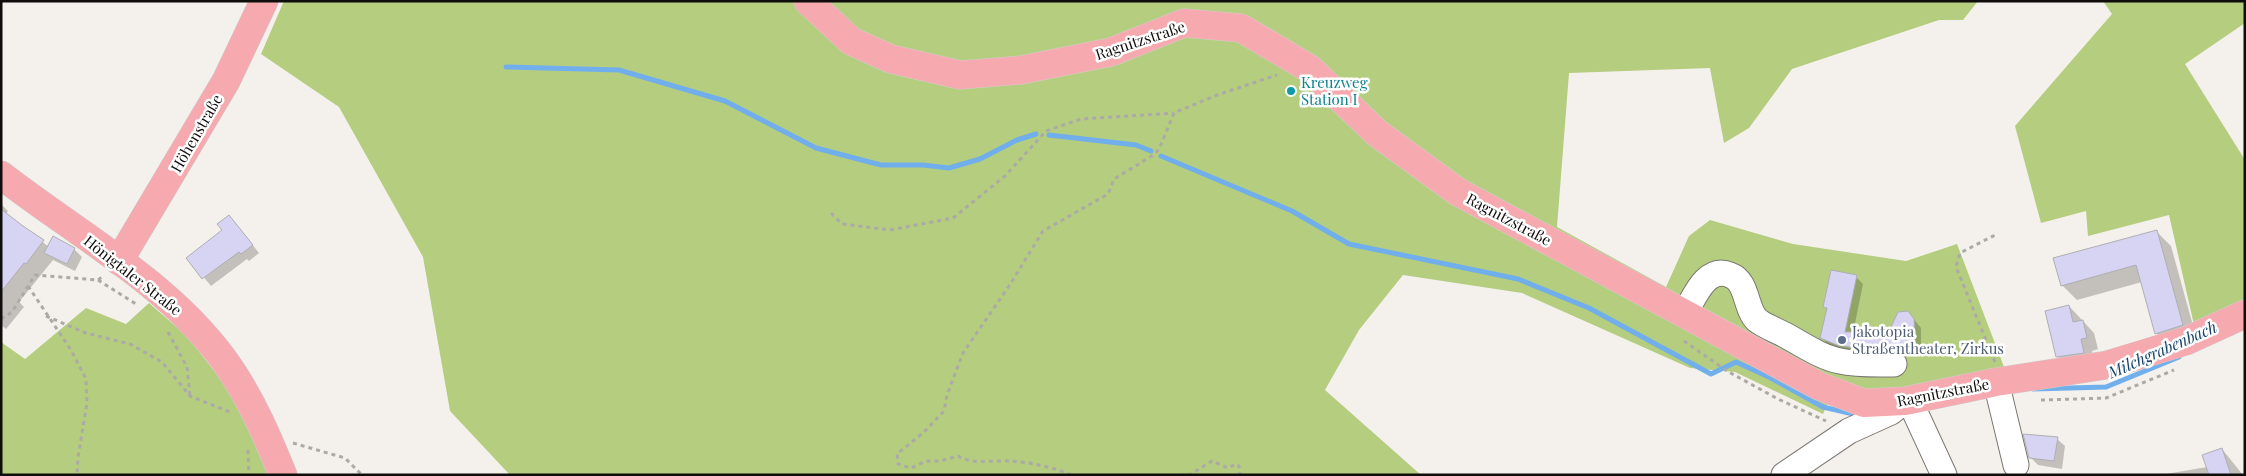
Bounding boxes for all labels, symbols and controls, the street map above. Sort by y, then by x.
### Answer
street label: Ragnitzstraße [1092,16,1188,64]
place label: Kreuzweg Station I [1301,72,1368,109]
marker: Kreuzweg Station I [1285,85,1297,97]
street label: Höhenstraße [166,90,226,176]
street label: Ragnitzstraße [1463,188,1555,250]
street label: Hönigtaler Straße [80,230,186,320]
water label: Milchgrabenbach [2103,316,2220,383]
place label: Jakotopia Straßentheater, Zirkus [1851,321,2004,358]
marker: Jakotopia Straßentheater, Zirkus [1836,334,1848,346]
street label: Ragnitzstraße [1895,373,1991,411]

